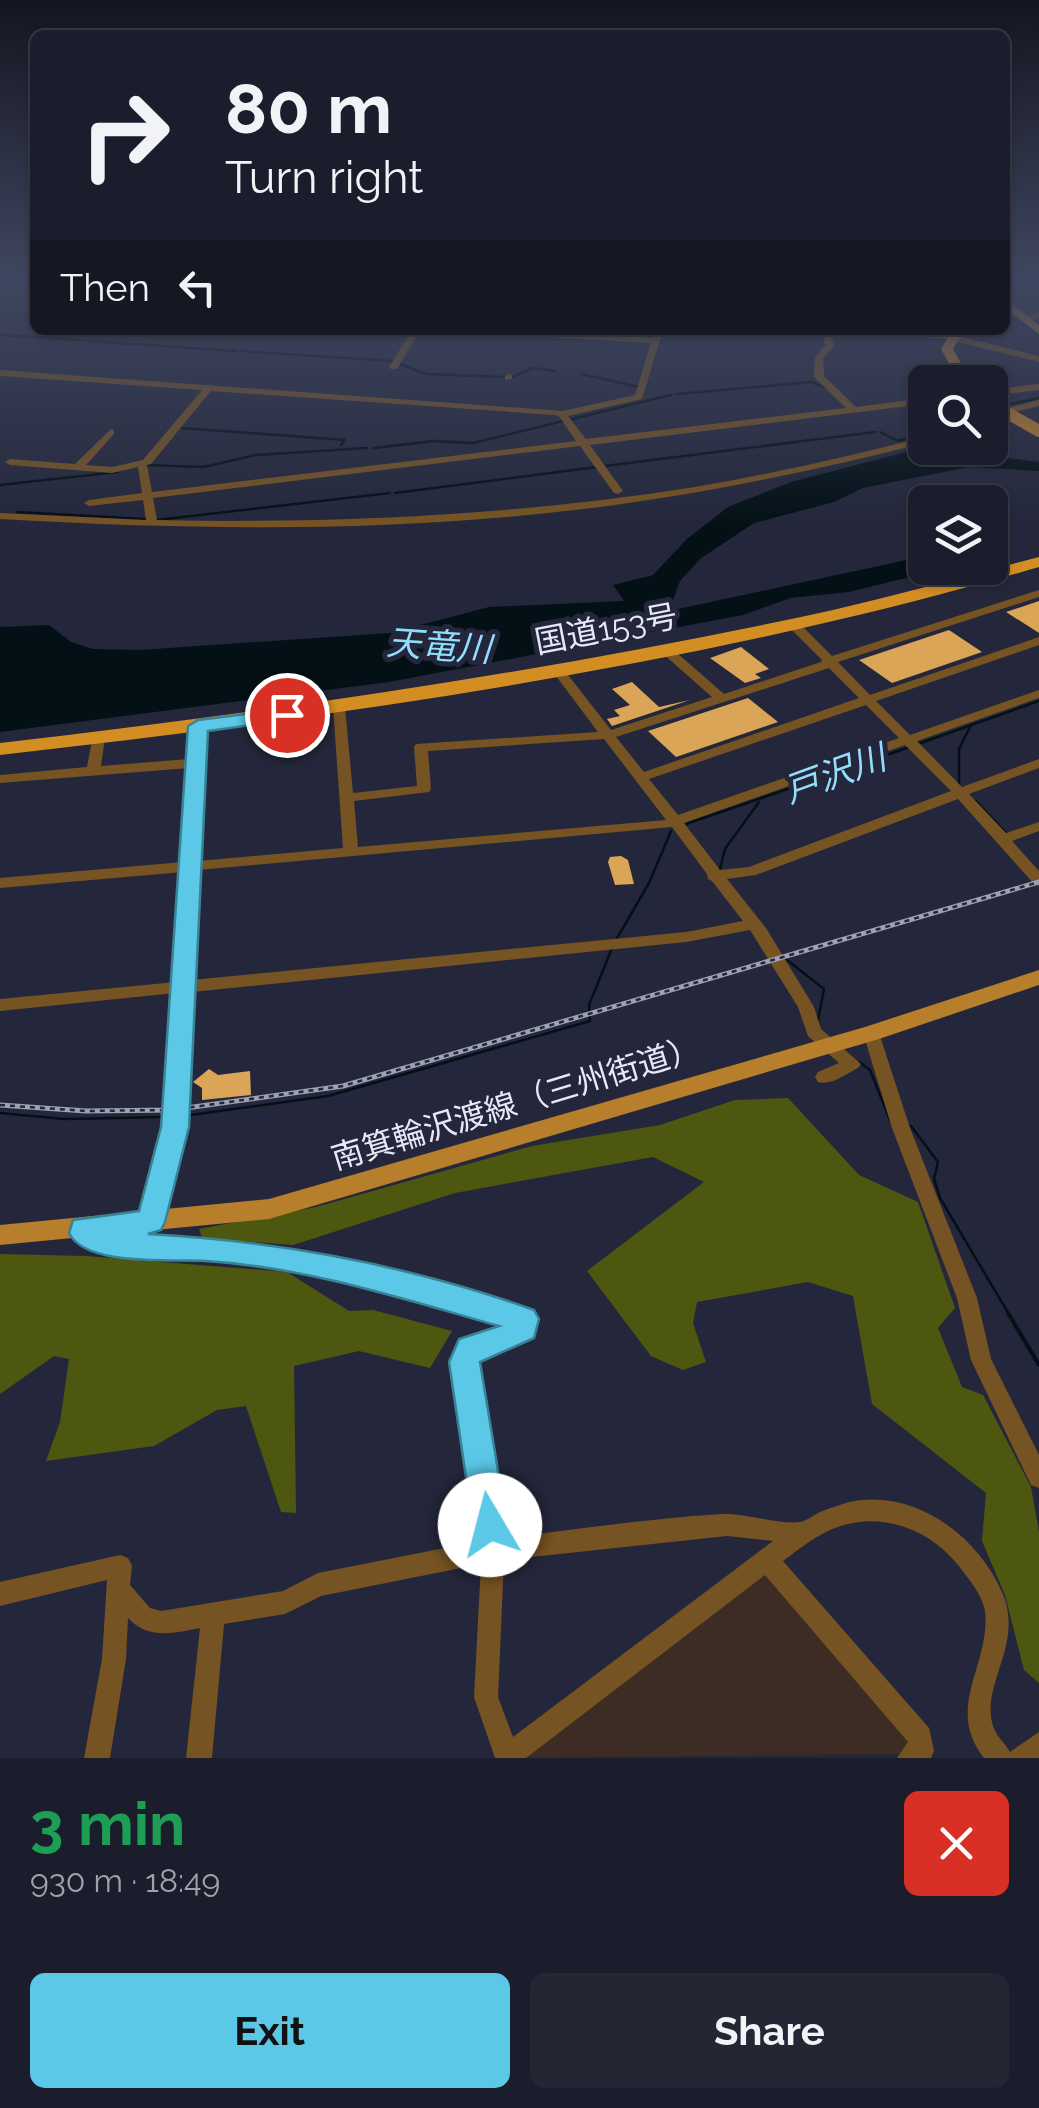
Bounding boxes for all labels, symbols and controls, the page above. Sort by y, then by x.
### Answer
text: 80 m [225,67,392,149]
icon: right [60,70,190,200]
text: Turn right [225,151,423,204]
icon: left [170,260,225,315]
text: Then [60,265,150,310]
map controls [908,365,1008,585]
button: search [908,365,1008,465]
button: layers [908,485,1008,585]
street label: 国道153号 [532,597,680,660]
water label: 天竜川 [385,621,497,670]
pin [245,673,330,758]
icon: arrive [260,688,315,743]
water label: 戸沢川 [778,735,895,811]
street label: 南箕輪沢渡線（三州街道） [327,1029,705,1176]
position arrow [438,1473,542,1577]
text: 3 min [30,1789,185,1859]
button: close [904,1791,1009,1896]
text: 930 m · 18:49 [30,1862,220,1899]
button: Exit [30,1973,510,2088]
button: Share [530,1973,1009,2088]

